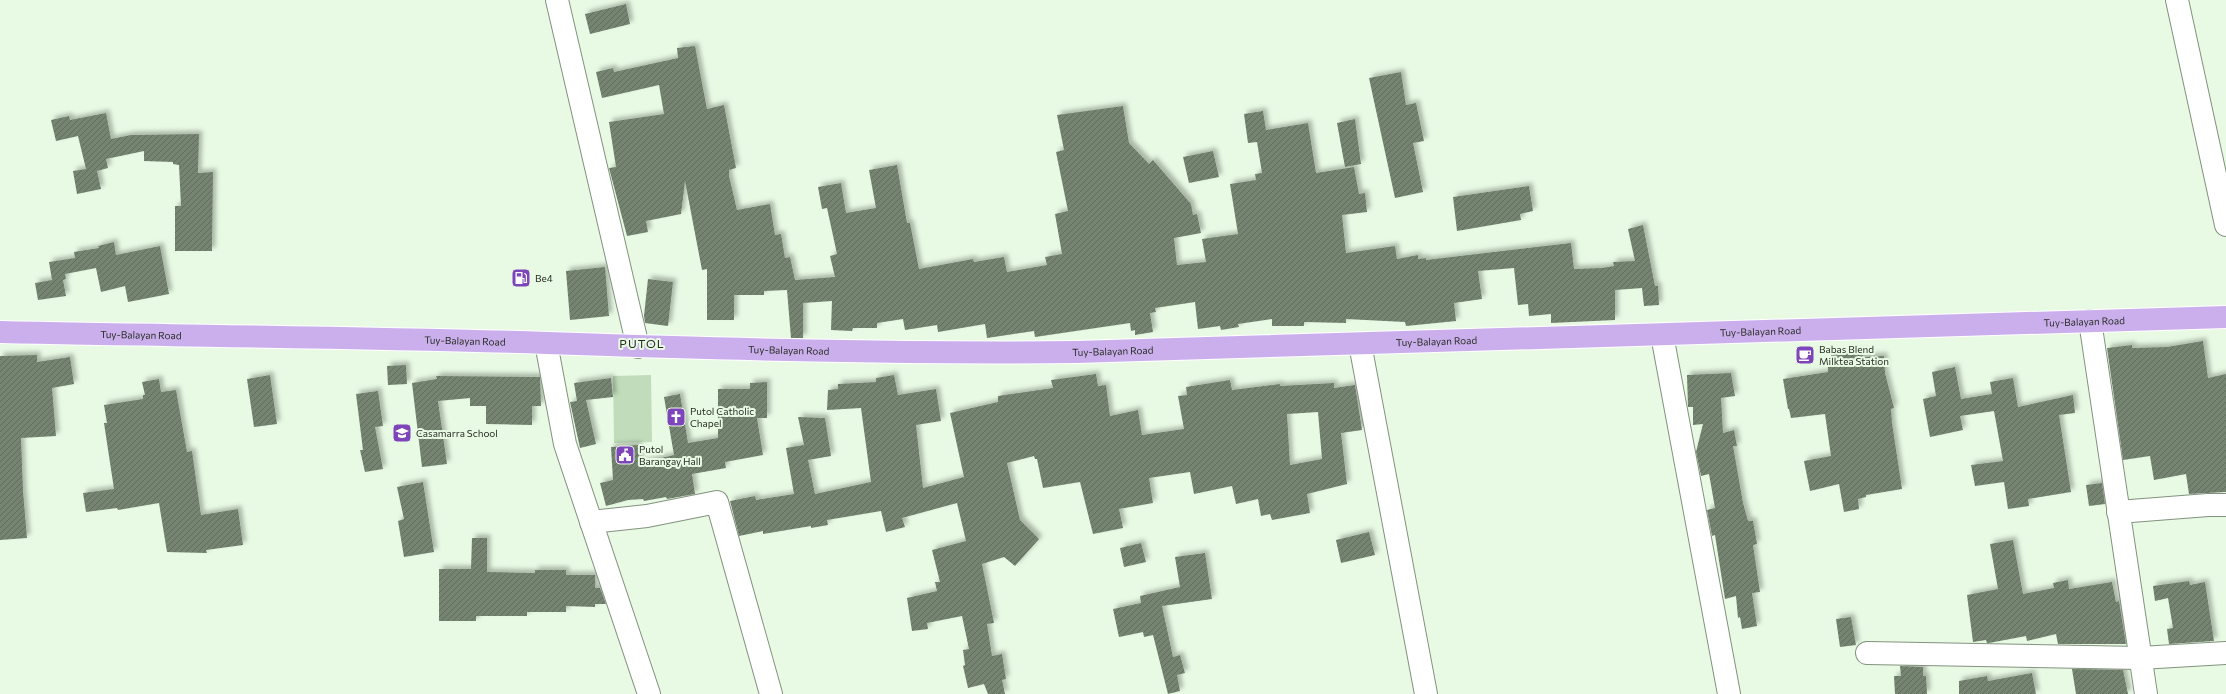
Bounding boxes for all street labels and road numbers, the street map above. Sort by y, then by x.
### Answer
street label: Tuy-Balayan Road [2043,314,2125,329]
street label: Tuy-Balayan Road [1720,324,1801,338]
street label: Tuy-Balayan Road [100,328,182,341]
street label: Tuy-Balayan Road [424,334,506,348]
street label: Tuy-Balayan Road [1396,334,1478,348]
street label: Tuy-Balayan Road [748,343,830,357]
street label: Tuy-Balayan Road [1072,344,1154,358]

